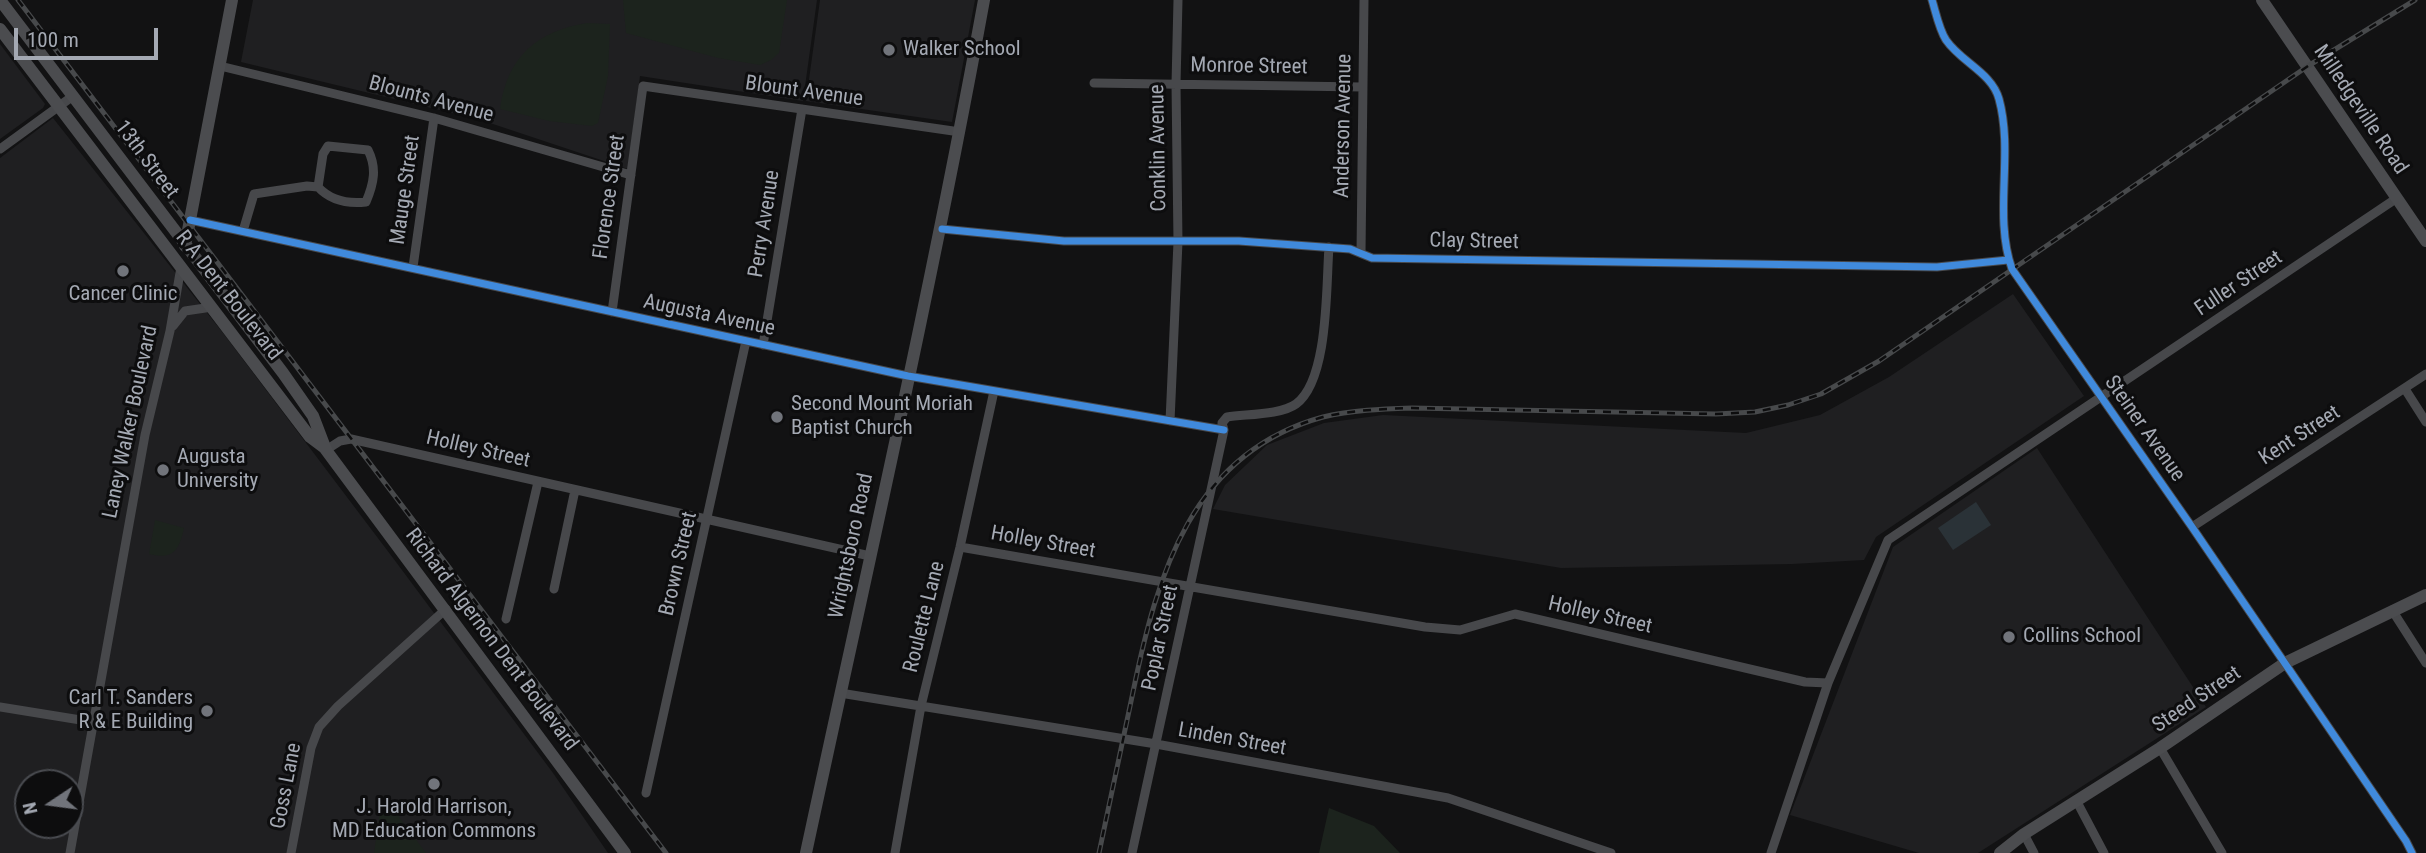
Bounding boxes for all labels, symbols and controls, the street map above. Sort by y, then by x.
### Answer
scale bar [18,14,161,58]
text: 100 m [27,28,79,52]
place label: Walker School [903,37,1020,63]
street label: Milledgeville Road [2307,40,2413,180]
marker: Walker School [881,42,897,58]
street label: Monroe Street [1190,53,1308,81]
street label: Anderson Avenue [1330,54,1358,198]
street label: Blounts Avenue [366,71,496,129]
street label: Blount Avenue [744,71,864,113]
street label: Conklin Avenue [1145,84,1173,212]
street label: 13th Street [109,116,183,204]
street label: Florence Street [589,133,631,261]
street label: Mauge Street [386,134,426,246]
street label: Perry Avenue [744,169,786,279]
street label: R A Dent Boulevard [169,226,287,366]
street label: Clay Street [1429,229,1519,255]
street label: Fuller Street [2191,246,2287,322]
marker: Cancer Clinic [115,263,131,279]
place label: Cancer Clinic [68,282,178,308]
street label: Augusta Avenue [641,290,777,342]
street label: Laney Walker Boulevard [98,323,164,521]
street label: Steiner Avenue [2098,371,2190,487]
place label: Second Mount Moriah Baptist Church [791,392,973,442]
street label: Kent Street [2255,401,2345,471]
marker: Second Mount Moriah Baptist Church [769,409,785,425]
street label: Holley Street [424,426,532,474]
place label: Augusta University [177,445,258,495]
marker: Augusta University [155,462,171,478]
street label: Wrightsboro Road [824,471,880,621]
street label: Brown Street [655,510,703,618]
street label: Holley Street [989,521,1097,565]
street label: Richard Algernon Dent Boulevard [399,524,583,756]
street label: Roulette Lane [899,559,951,675]
street label: Poplar Street [1137,583,1185,693]
street label: Holley Street [1546,592,1654,640]
place label: Collins School [2023,624,2141,650]
marker: Collins School [2001,629,2017,645]
street label: Steed Street [2148,661,2246,739]
place label: Carl T. Sanders R & E Building [69,686,193,736]
marker: Carl T. Sanders R & E Building [199,703,215,719]
street label: Linden Street [1176,718,1288,762]
street label: Goss Lane [266,741,308,831]
north arrow [14,769,84,839]
marker: J. Harold Harrison, MD Education Commons [426,776,442,792]
place label: J. Harold Harrison, MD Education Commons [332,795,536,845]
text: N [17,800,43,817]

